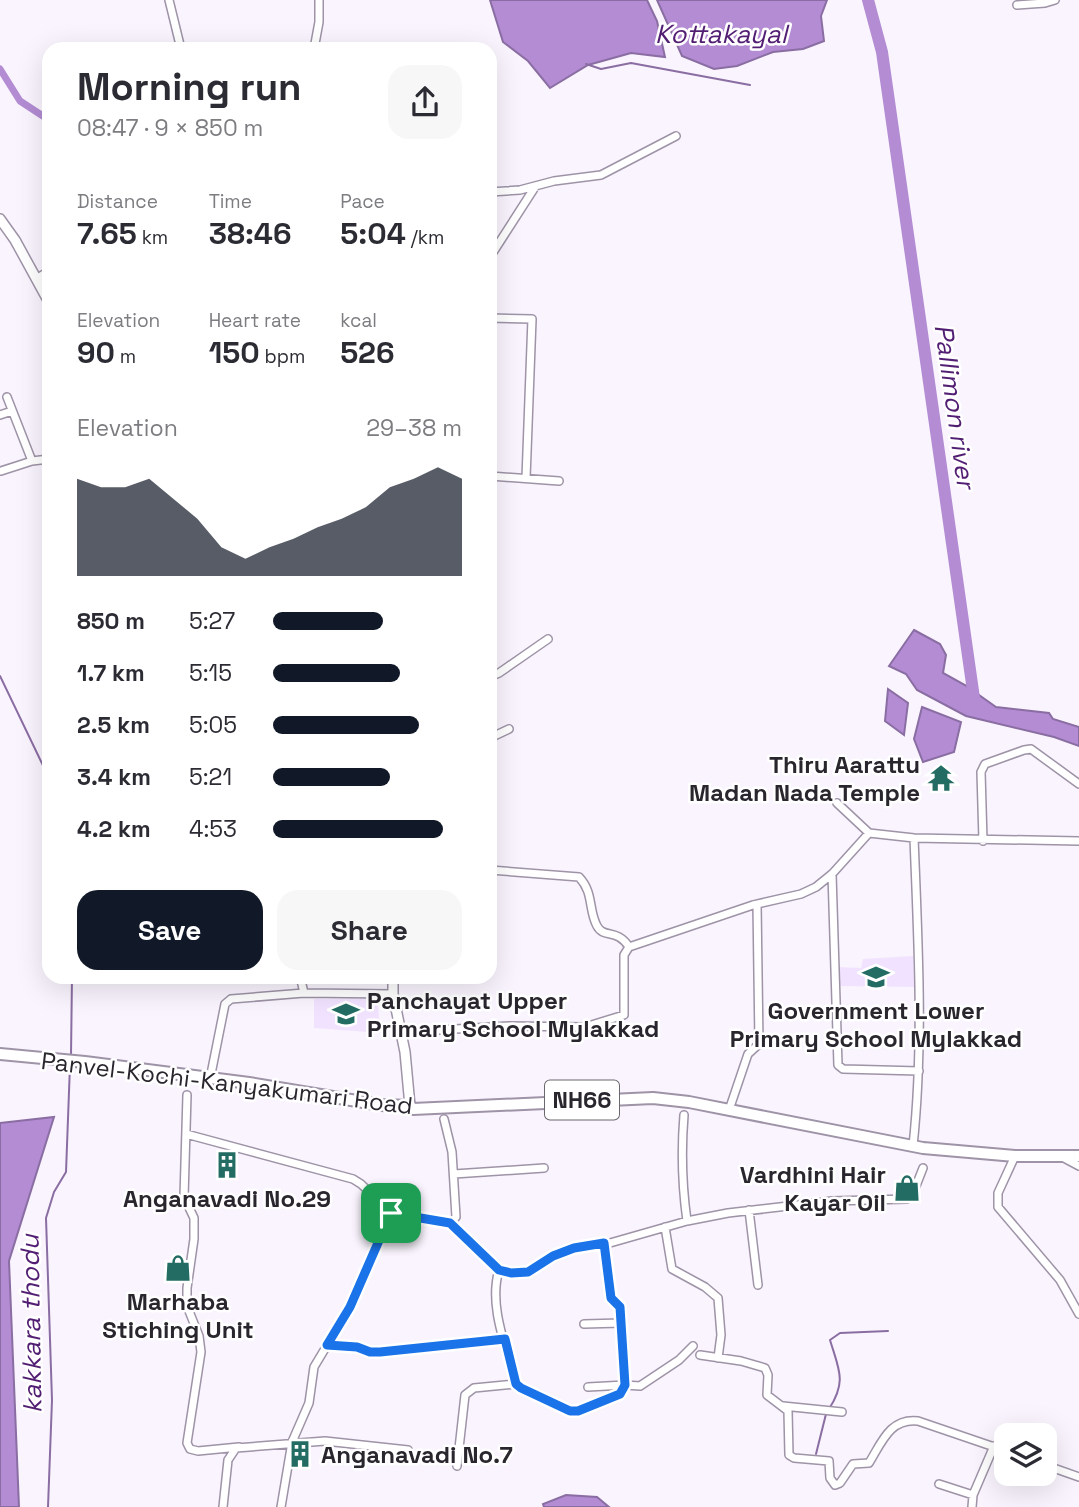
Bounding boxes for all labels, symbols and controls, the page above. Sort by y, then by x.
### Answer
water label: Kottakayal [655,17,790,51]
text: Morning run [77,63,302,111]
button: share [388,65,462,139]
text: 08:47 · 9 × 850 m [77,113,263,143]
text: Distance [77,189,158,214]
text: Time [209,189,252,214]
text: Pace [340,189,385,214]
text: 7.65 [77,214,137,253]
text: 38:46 [209,214,291,253]
text: 5:04 [340,214,406,253]
text: km [137,225,168,250]
text: /km [406,225,444,250]
text: Elevation [77,308,160,333]
text: Heart rate [209,308,301,333]
text: kcal [340,308,377,333]
water label: Pallimon river [927,322,984,493]
text: 90 [77,333,115,372]
text: 150 [209,333,260,372]
text: 526 [340,333,394,372]
text: m [115,344,136,369]
text: bpm [260,344,305,369]
text: Elevation [77,413,178,443]
text: 29–38 m [366,413,462,443]
text: 850 m [77,606,145,636]
text: 5:27 [189,606,235,636]
text: 1.7 km [77,658,145,688]
text: 5:15 [189,658,232,688]
text: 2.5 km [77,710,150,740]
text: 5:05 [189,710,237,740]
place label: Thiru Aarattu Madan Nada Temple [689,749,920,808]
text: 3.4 km [77,762,151,792]
text: 5:21 [189,762,232,792]
temple icon: Thiru Aarattu Madan Nada Temple [926,763,956,793]
text: 4.2 km [77,814,151,844]
text: 4:53 [189,814,237,844]
button: Save [77,890,263,970]
button: Share [277,890,462,970]
school or university icon: Government Lower Primary School Mylakkad [861,962,891,992]
place label: Panchayat Upper Primary School Mylakkad [367,985,659,1044]
place label: Government Lower Primary School Mylakkad [730,995,1022,1054]
school or university icon: Panchayat Upper Primary School Mylakkad [331,999,361,1029]
street label: Panvel-Kochi-Kanyakumari Road [39,1045,415,1121]
road number: NH66 [545,1080,619,1120]
building icon: Anganavadi No.29 [212,1150,242,1180]
place label: Vardhini Hair Kayar Oil [740,1159,886,1218]
shop icon: Vardhini Hair Kayar Oil [892,1173,922,1203]
place label: Anganavadi No.29 [123,1183,331,1214]
pin [361,1183,421,1243]
icon: arrive [372,1194,410,1232]
water label: kakkara thodu [12,1233,50,1414]
shop icon: Marhaba Stiching Unit [163,1253,193,1283]
place label: Marhaba Stiching Unit [102,1286,254,1345]
map controls [994,1423,1057,1486]
button: layers [994,1423,1057,1486]
building icon: Anganavadi No.7 [285,1439,315,1469]
place label: Anganavadi No.7 [321,1439,513,1470]

